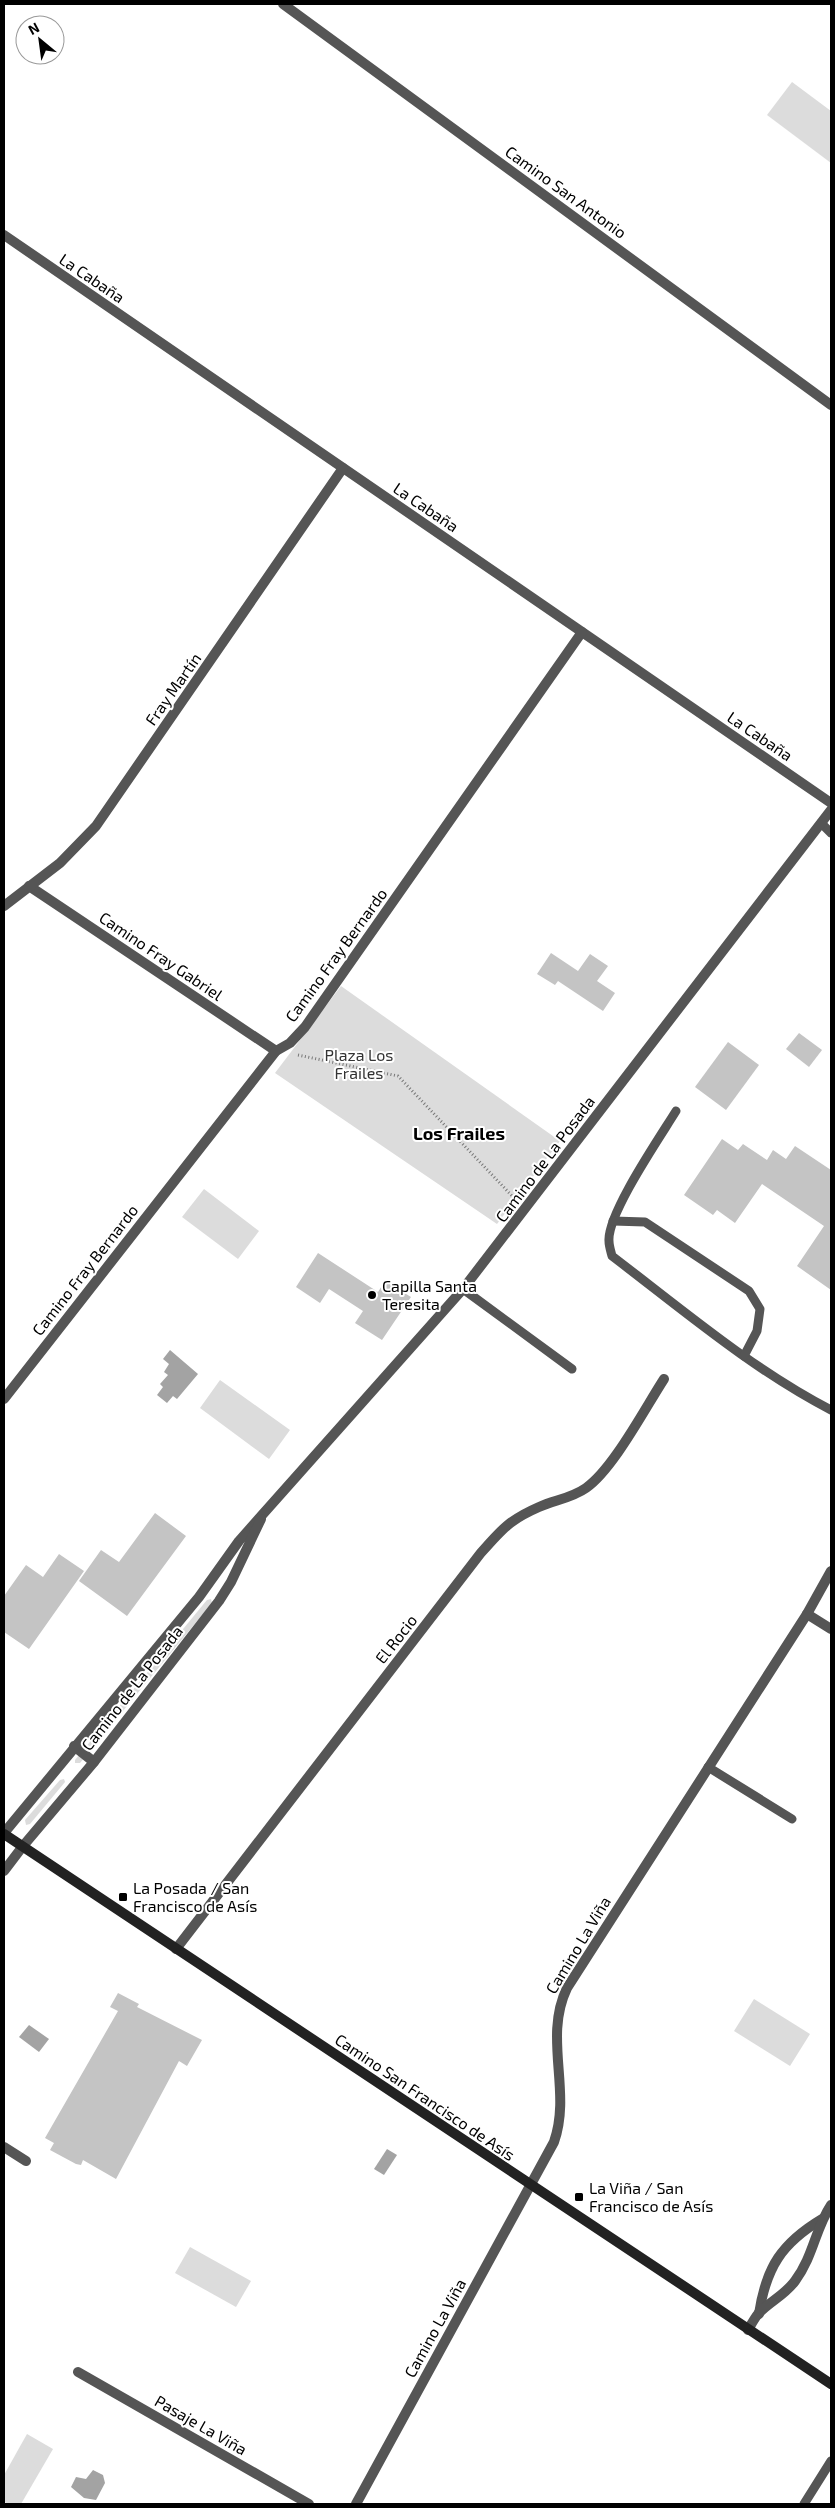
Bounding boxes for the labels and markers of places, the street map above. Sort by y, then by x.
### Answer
place label: Capilla Santa Teresita [382,1276,477,1313]
marker: Capilla Santa Teresita [366,1289,378,1301]
place label: La Posada / San Francisco de Asís [133,1878,257,1915]
marker: La Posada / San Francisco de Asís [117,1891,129,1903]
place label: La Viña / San Francisco de Asís [589,2178,713,2215]
marker: La Viña / San Francisco de Asís [573,2191,585,2203]

